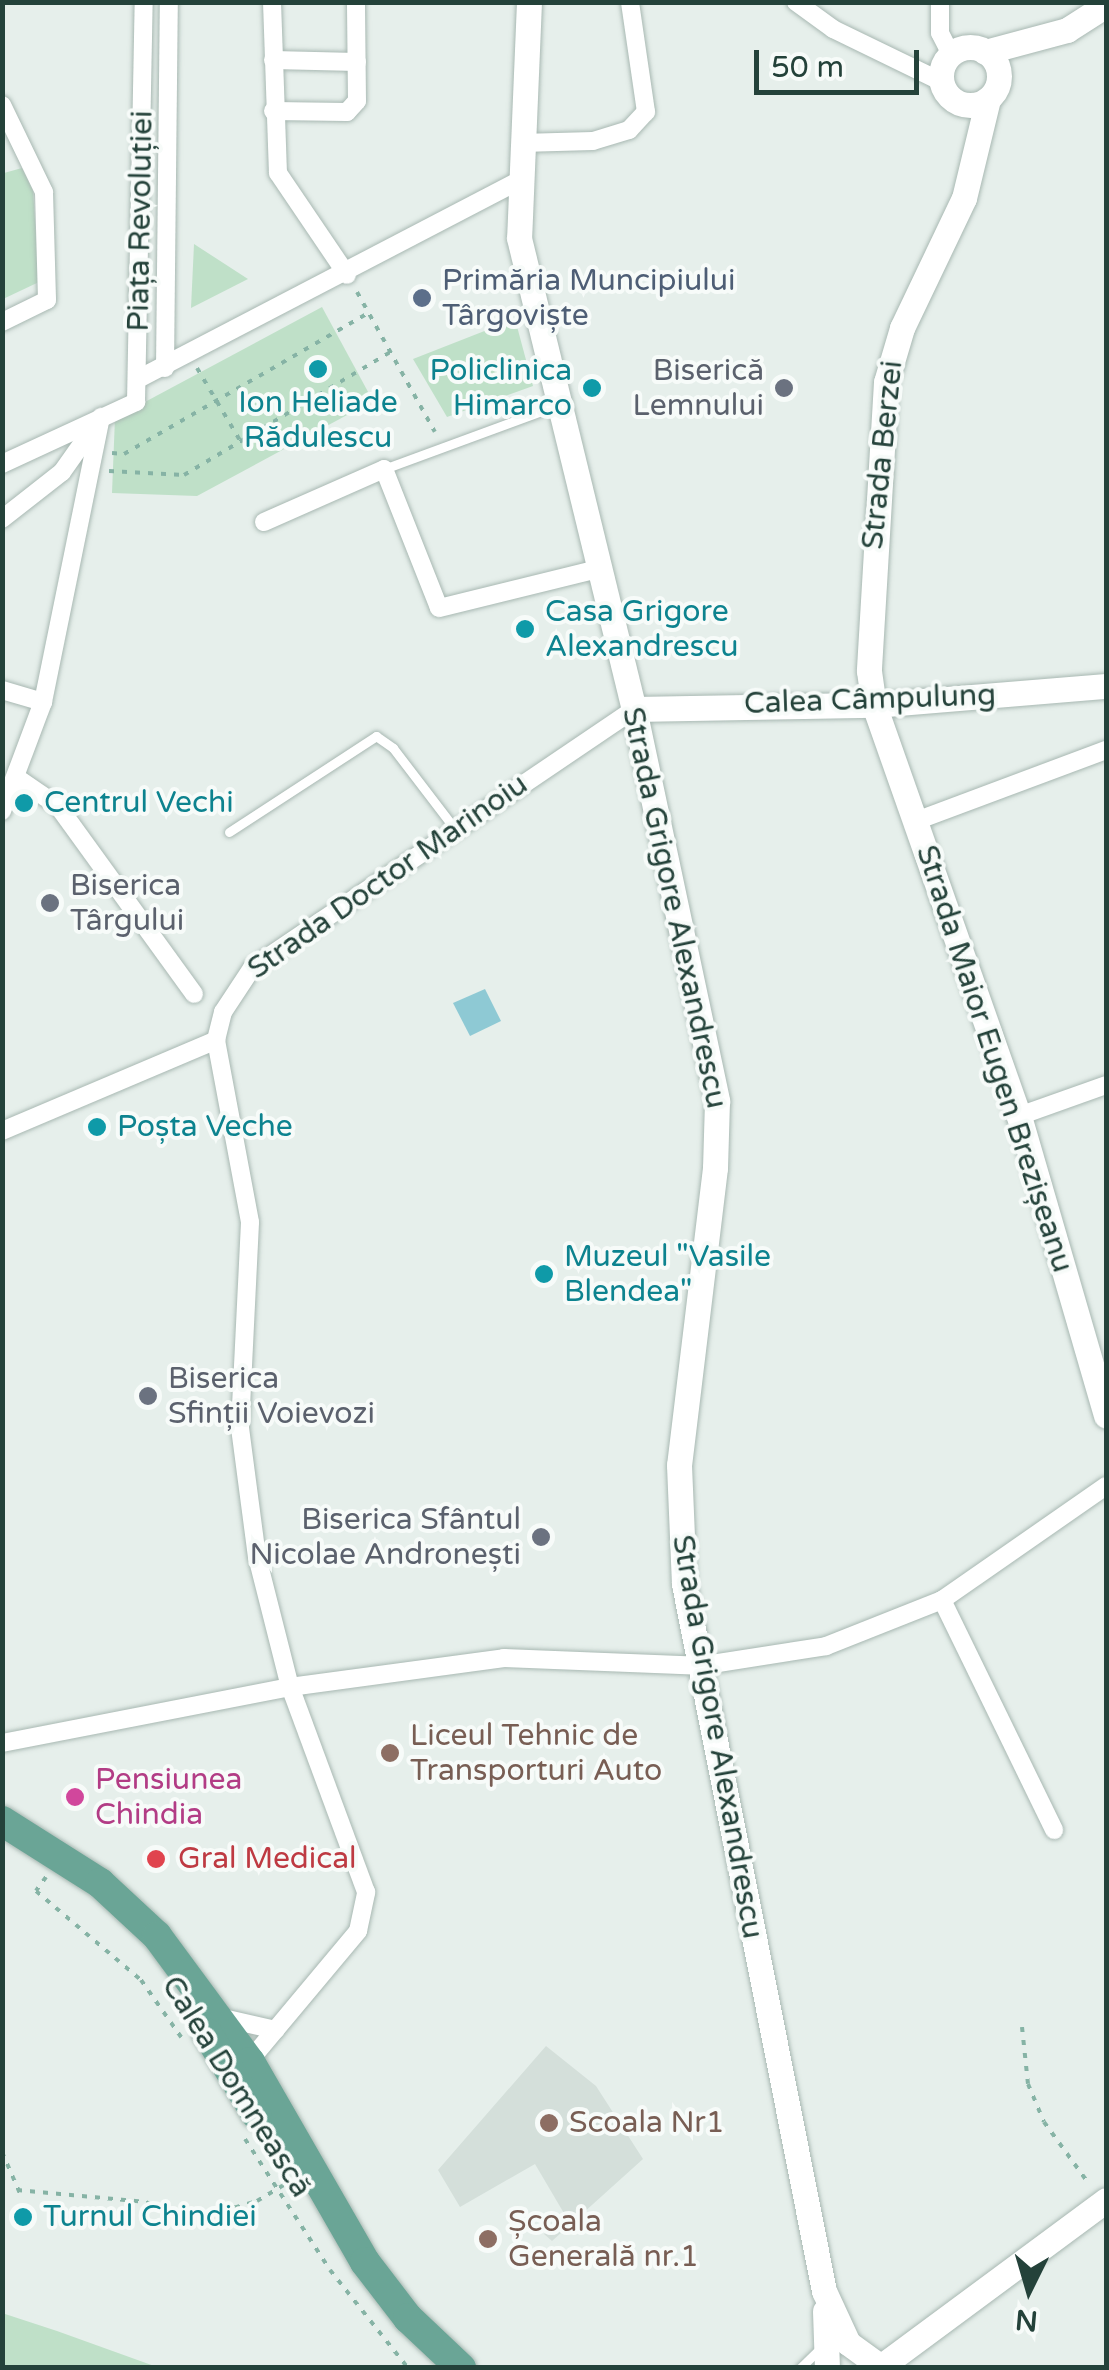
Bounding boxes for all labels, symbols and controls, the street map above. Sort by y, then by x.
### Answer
scale bar [759,30,924,92]
text: 50 m [771,49,844,86]
street label: Piața Revoluției [121,110,161,332]
place label: Primăria Muncipiului Târgoviște [442,263,735,334]
marker: Primăria Muncipiului Târgoviște [411,287,433,309]
place label: Policlinica Himarco [430,353,572,424]
place label: Biserică Lemnului [633,353,764,424]
marker: Ion Heliade Rădulescu [307,358,329,380]
street label: Strada Berzei [855,359,911,551]
marker: Policlinica Himarco [581,377,603,399]
marker: Biserică Lemnului [773,377,795,399]
place label: Ion Heliade Rădulescu [238,385,398,456]
place label: Casa Grigore Alexandrescu [545,594,738,664]
marker: Casa Grigore Alexandrescu [514,618,536,640]
street label: Calea Câmpulung [743,678,997,722]
street label: Strada Grigore Alexandrescu [614,704,734,1112]
street label: Strada Doctor Marinoiu [241,767,535,987]
place label: Centrul Vechi [44,785,234,821]
marker: Centrul Vechi [13,792,35,814]
street label: Strada Maior Eugen Brezișeanu [908,841,1080,1277]
place label: Biserica Târgului [70,868,184,938]
marker: Biserica Târgului [39,892,61,914]
place label: Poșta Veche [117,1109,293,1145]
marker: Poșta Veche [86,1116,108,1138]
place label: Muzeul "Vasile Blendea" [564,1239,771,1310]
marker: Muzeul "Vasile Blendea" [533,1263,555,1285]
place label: Biserica Sfinții Voievozi [168,1361,375,1432]
marker: Biserica Sfinții Voievozi [137,1385,159,1407]
place label: Biserica Sfântul Nicolae Andronești [249,1502,521,1572]
marker: Biserica Sfântul Nicolae Andronești [530,1526,552,1548]
street label: Strada Grigore Alexandrescu [664,1532,770,1942]
place label: Liceul Tehnic de Transporturi Auto [410,1718,662,1788]
marker: Liceul Tehnic de Transporturi Auto [379,1742,401,1764]
place label: Pensiunea Chindia [95,1762,242,1832]
marker: Pensiunea Chindia [64,1786,86,1808]
place label: Gral Medical [178,1841,357,1877]
marker: Gral Medical [143,1846,169,1872]
street label: Calea Domnească [153,1970,319,2204]
place label: Scoala Nr1 [569,2105,725,2141]
marker: Scoala Nr1 [538,2112,560,2134]
place label: Turnul Chindiei [43,2199,257,2235]
place label: Școala Generală nr.1 [508,2204,699,2274]
marker: Turnul Chindiei [12,2206,34,2228]
marker: Școala Generală nr.1 [477,2228,499,2250]
north arrow [979,2240,1079,2340]
text: N [1014,2302,1039,2338]

